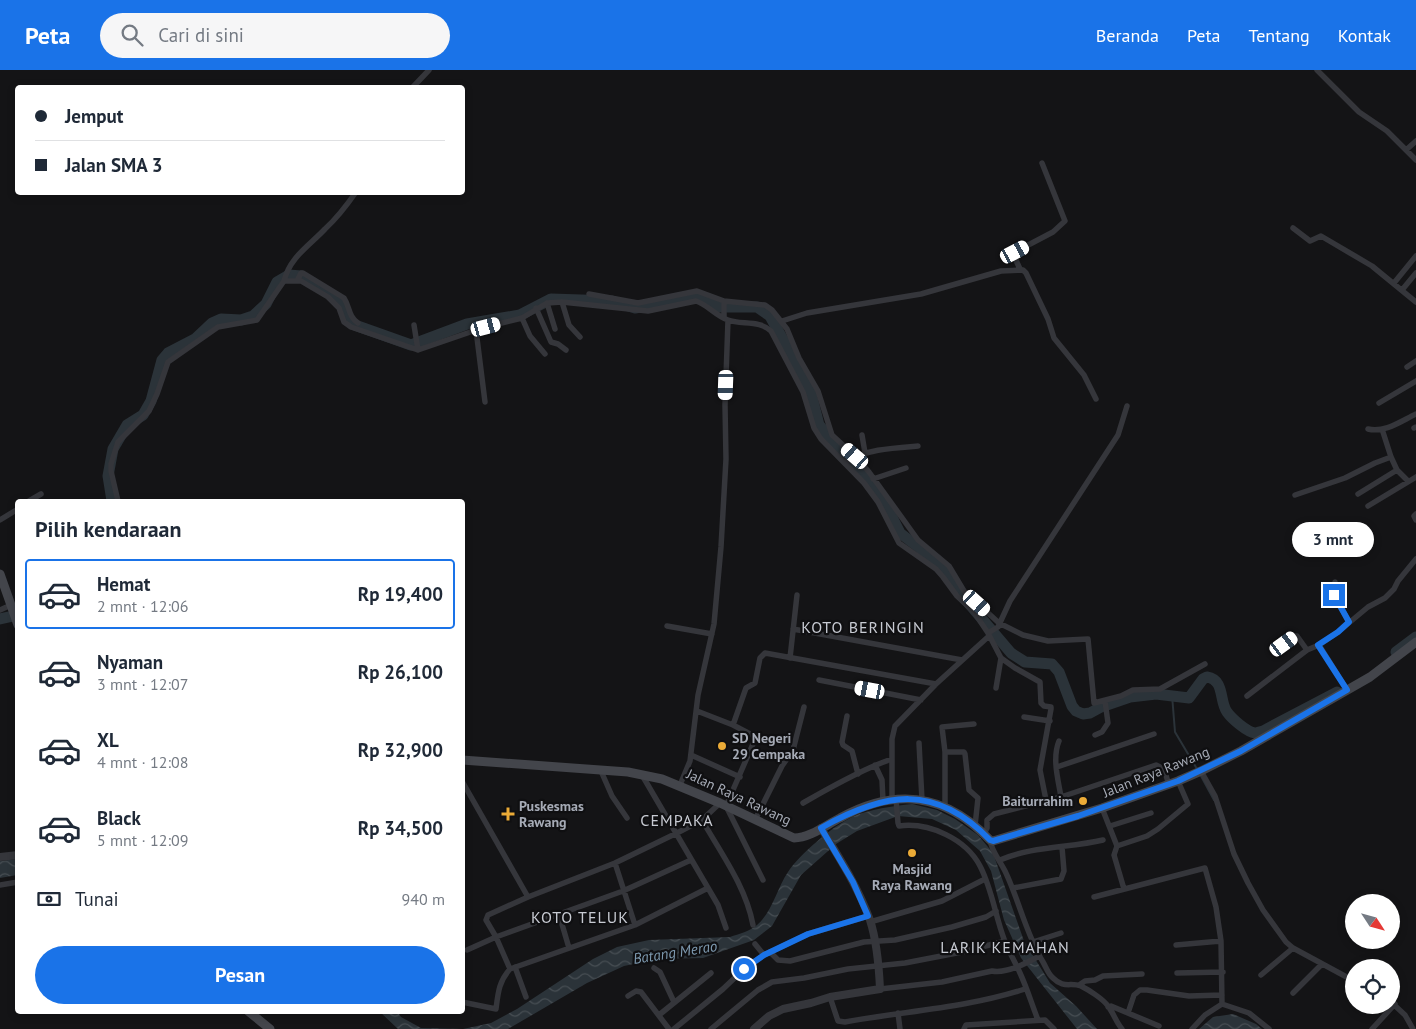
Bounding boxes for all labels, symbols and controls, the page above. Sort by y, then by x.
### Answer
search box [100,13,450,58]
text: Peta [25,20,70,51]
icon: search [118,21,146,49]
text: Cari di sini [158,23,244,47]
text: Beranda [1096,24,1159,47]
text: Peta [1187,24,1221,47]
text: Tentang [1249,24,1310,47]
text: Kontak [1338,24,1391,47]
text: Jemput [65,104,123,128]
text: Jalan SMA 3 [65,153,162,177]
car [998,238,1031,266]
car [469,316,502,338]
car [717,370,734,400]
car [838,440,871,472]
text: Pilih kendaraan [35,515,181,543]
callout: 3 mnt [1293,522,1375,558]
text: 3 mnt [1313,529,1353,549]
icon: car [37,572,82,617]
text: Hemat [97,572,150,596]
text: Rp 19,400 [358,582,443,606]
route end [1323,584,1345,606]
car [960,587,993,619]
text: 2 mnt · 12:06 [97,596,188,616]
district label: KOTO BERINGIN [801,617,925,637]
car [1267,629,1300,659]
icon: car [37,650,82,695]
text: Nyaman [97,650,163,674]
text: Rp 26,100 [358,660,443,684]
text: 3 mnt · 12:07 [97,674,188,694]
car [853,680,886,700]
icon: car [37,728,82,773]
text: XL [97,728,119,752]
place label: SD Negeri 29 Cempaka [732,729,805,763]
text: Rp 32,900 [358,738,443,762]
marker: SD Negeri 29 Cempaka [716,740,728,752]
street label: Jalan Raya Rawang [1099,742,1212,802]
text: 4 mnt · 12:08 [97,752,188,772]
street label: Jalan Raya Rawang [683,764,794,829]
place label: Baiturrahim [1002,792,1073,810]
marker: Baiturrahim [1077,795,1089,807]
place label: Puskesmas Rawang [519,797,584,831]
icon: car [37,806,82,851]
text: Black [97,806,141,830]
marker: Puskesmas Rawang [501,807,515,821]
district label: CEMPAKA [640,810,714,830]
text: Rp 34,500 [358,816,443,840]
text: 5 mnt · 12:09 [97,830,188,850]
marker: Masjid Raya Rawang [906,847,918,859]
place label: Masjid Raya Rawang [872,860,952,894]
icon: cash [35,885,63,913]
text: Tunai [75,887,119,911]
text: 940 m [402,889,445,909]
north arrow [1345,894,1400,949]
map controls [1345,894,1400,1014]
district label: KOTO TELUK [531,907,629,927]
water label: Batang Merao [632,936,718,968]
district label: LARIK KEMAHAN [940,937,1070,957]
button: Pesan [35,946,445,1004]
route start [733,958,755,980]
button: locate [1345,959,1400,1014]

